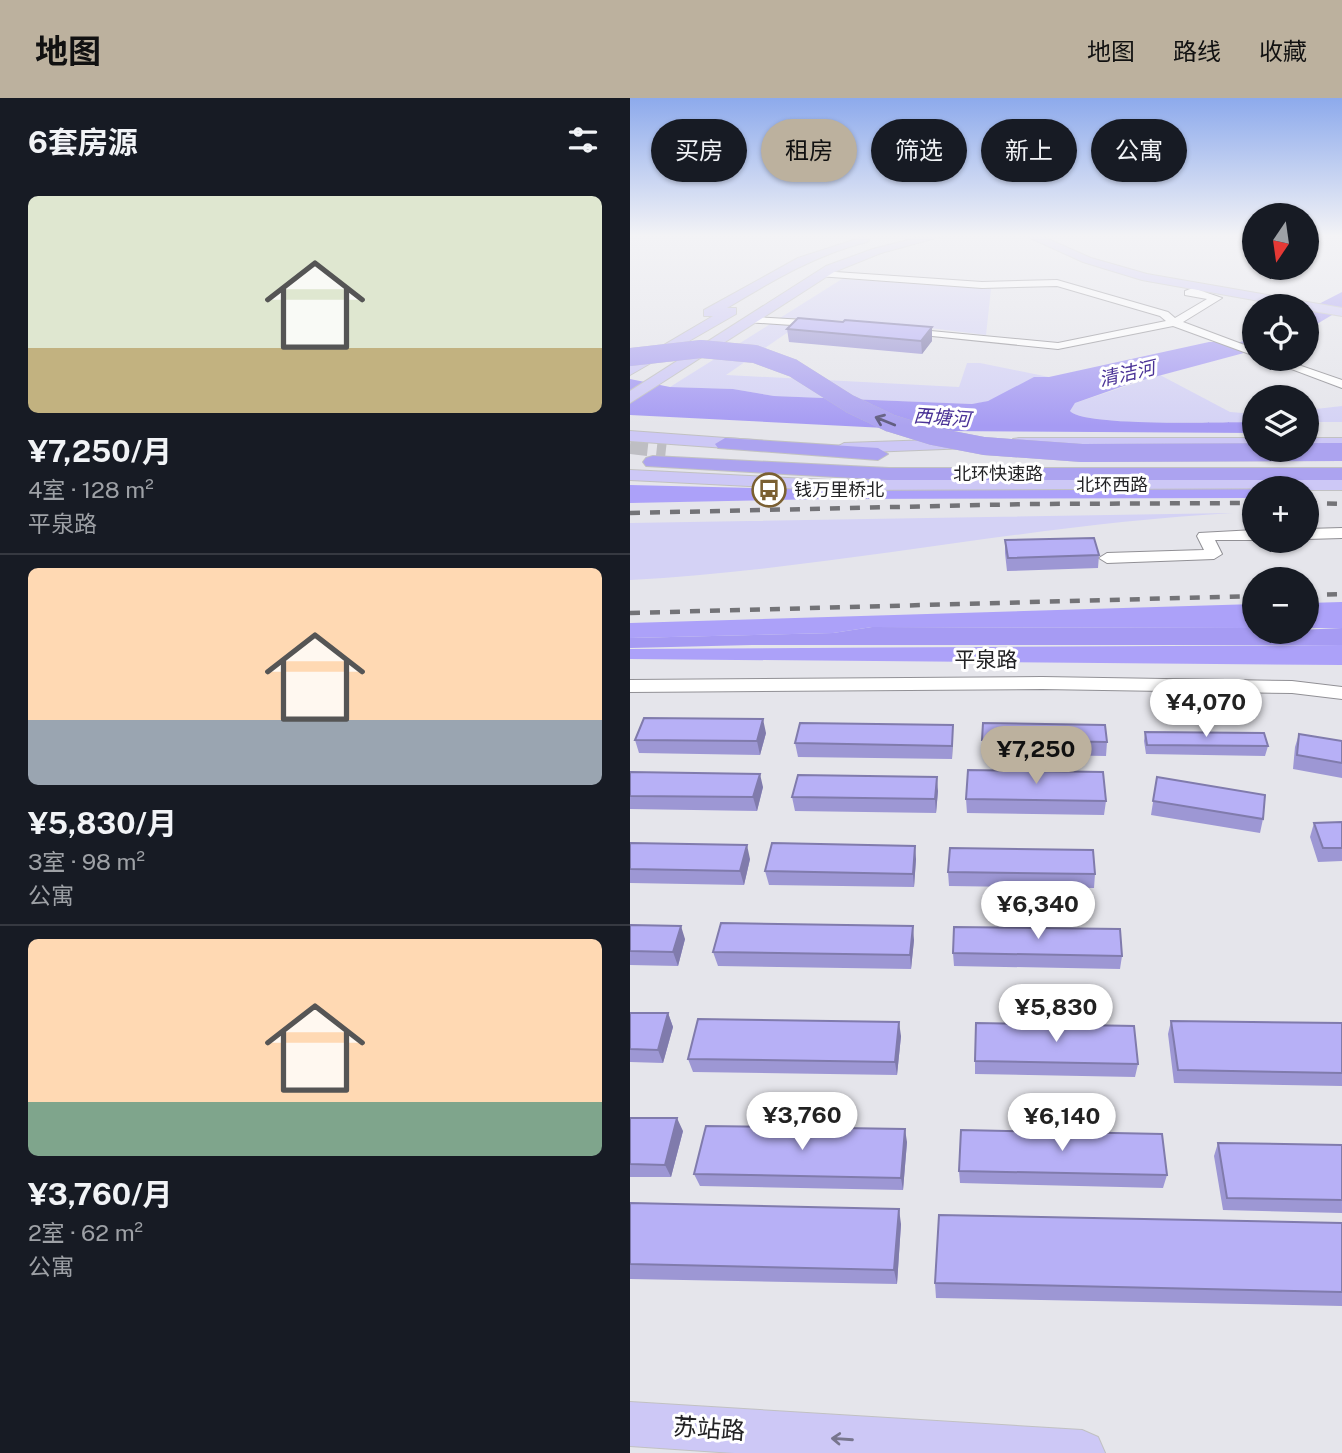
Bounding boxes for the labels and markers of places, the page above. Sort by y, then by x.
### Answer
bus stop icon: 钱万里桥北 [750,471,788,509]
place label: 钱万里桥北 [794,479,884,500]
pin: ¥4,070 [1149,680,1263,739]
pin: ¥7,250 [979,726,1093,786]
pin: ¥6,340 [981,882,1095,941]
pin: ¥5,830 [999,984,1113,1044]
pin: ¥3,760 [745,1093,859,1152]
pin: ¥6,140 [1005,1094,1119,1153]

